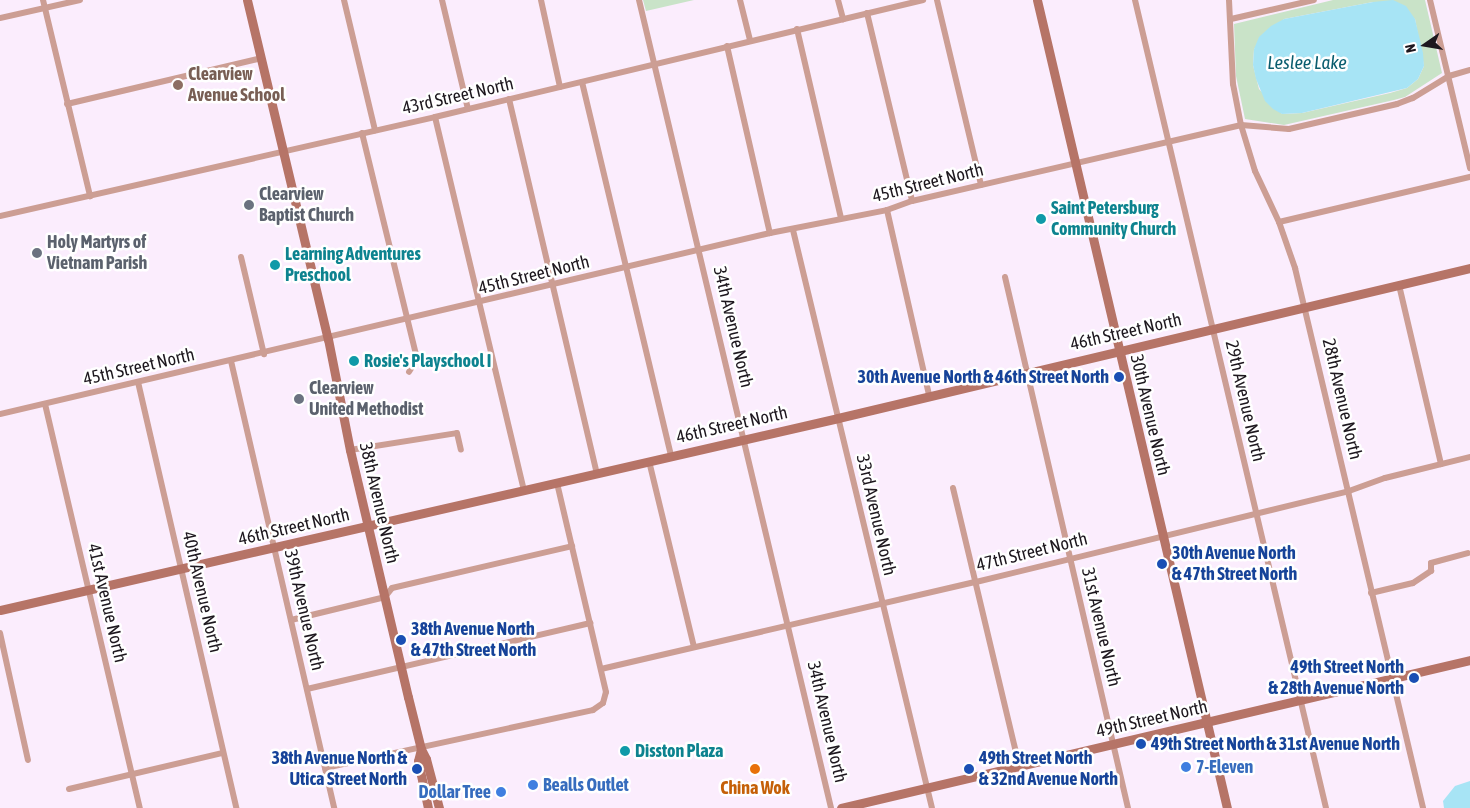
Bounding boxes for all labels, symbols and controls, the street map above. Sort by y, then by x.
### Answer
north arrow [1400,20,1450,70]
text: N [1402,43,1419,54]
water label: Leslee Lake [1267,52,1347,74]
place label: Clearview Avenue School [188,64,285,106]
street label: 43rd Street North [400,73,516,119]
marker: Clearview Avenue School [172,79,184,91]
street label: 45th Street North [870,159,986,207]
place label: Clearview Baptist Church [259,184,354,226]
place label: Saint Petersburg Community Church [1051,198,1176,240]
marker: Clearview Baptist Church [243,199,255,211]
marker: Saint Petersburg Community Church [1035,213,1047,225]
place label: Holy Martyrs of Vietnam Parish [47,232,147,274]
place label: Learning Adventures Preschool [285,244,421,286]
marker: Holy Martyrs of Vietnam Parish [31,247,43,259]
street label: 45th Street North [476,251,592,299]
marker: Learning Adventures Preschool [269,259,281,271]
street label: 34th Avenue North [709,264,757,390]
street label: 46th Street North [1068,309,1184,355]
street label: 28th Avenue North [1318,336,1366,462]
street label: 29th Avenue North [1221,338,1269,464]
street label: 45th Street North [81,344,197,390]
place label: Rosie's Playschool I [364,350,491,372]
street label: 30th Avenue North [1126,352,1174,478]
marker: Rosie's Playschool I [348,355,360,367]
place label: 30th Avenue North & 46th Street North [858,366,1109,388]
marker: 30th Avenue North & 46th Street North [1113,371,1125,383]
place label: Clearview United Methodist [309,378,423,420]
marker: Clearview United Methodist [293,393,305,405]
street label: 46th Street North [674,402,790,448]
street label: 38th Avenue North [355,440,403,566]
street label: 33rd Avenue North [852,452,900,578]
street label: 46th Street North [236,504,352,550]
street label: 47th Street North [974,528,1090,576]
street label: 40th Avenue North [178,529,226,655]
street label: 41st Avenue North [83,541,131,665]
place label: 30th Avenue North & 47th Street North [1172,543,1297,586]
street label: 39th Avenue North [280,547,328,673]
marker: 30th Avenue North & 47th Street North [1156,558,1168,570]
street label: 31st Avenue North [1077,565,1125,689]
place label: 38th Avenue North & 47th Street North [411,619,536,662]
marker: 38th Avenue North & 47th Street North [395,634,407,646]
place label: 49th Street North & 28th Avenue North [1268,657,1404,700]
street label: 34th Avenue North [803,659,851,785]
marker: 49th Street North & 28th Avenue North [1408,672,1420,684]
street label: 49th Street North [1094,696,1210,742]
place label: 49th Street North & 31st Avenue North [1151,733,1400,755]
marker: 49th Street North & 31st Avenue North [1135,738,1147,750]
place label: Disston Plaza [635,740,723,762]
marker: Disston Plaza [619,745,631,757]
place label: 38th Avenue North & Utica Street North [271,748,407,791]
place label: 49th Street North & 32nd Avenue North [979,748,1118,791]
place label: 7-Eleven [1196,756,1253,778]
marker: 7-Eleven [1180,761,1192,773]
marker: 38th Avenue North & Utica Street North [411,763,423,775]
marker: China Wok [749,763,761,775]
marker: 49th Street North & 32nd Avenue North [963,763,975,775]
place label: Bealls Outlet [543,774,629,796]
place label: China Wok [720,777,790,799]
marker: Bealls Outlet [527,779,539,791]
place label: Dollar Tree [418,781,491,803]
marker: Dollar Tree [495,786,507,798]

